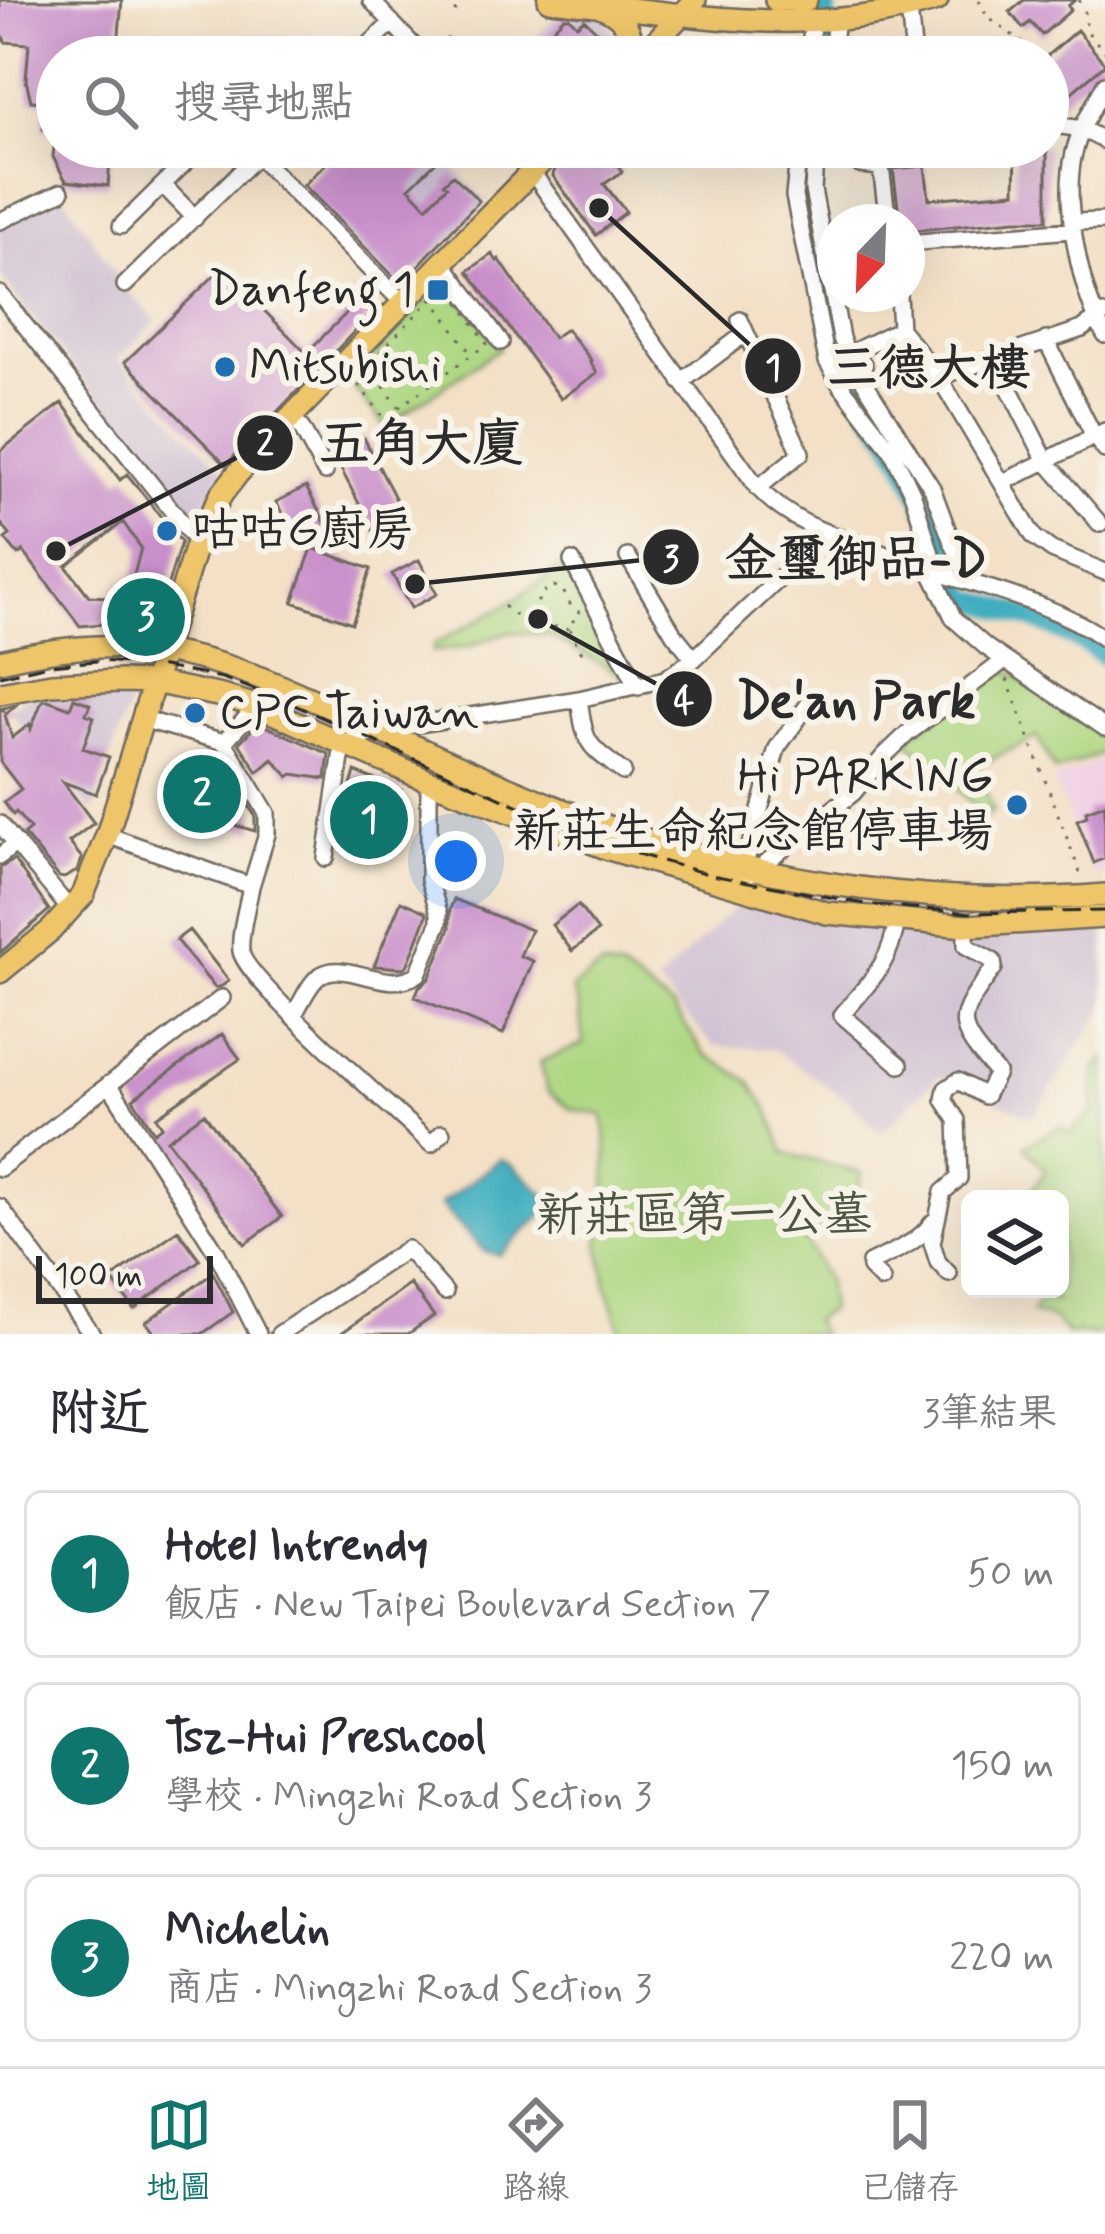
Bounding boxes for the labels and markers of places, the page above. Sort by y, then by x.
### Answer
place label: Danfeng 1 [208,259,414,327]
marker: Danfeng 1 [425,277,451,303]
callout: 三德大樓 [743,323,1055,410]
place label: Mitsubishi [249,336,441,399]
marker: Mitsubishi [212,354,238,380]
callout: 五角大廈 [235,399,547,486]
place label: 咕咕G廚房 [191,500,415,563]
callout: 金璽御品-D [641,514,1011,601]
marker: 咕咕G廚房 [154,518,180,544]
pin: 3 [107,572,185,662]
callout: De'an Park [654,655,998,742]
place label: CPC Taiwan [219,682,479,745]
marker: CPC Taiwan [182,700,208,726]
place label: Hi PARKING 新莊生命紀念館停車場 [513,746,993,864]
pin: 2 [163,749,241,839]
pin: 1 [330,775,408,865]
marker: Hi PARKING 新莊生命紀念館停車場 [1004,792,1030,818]

